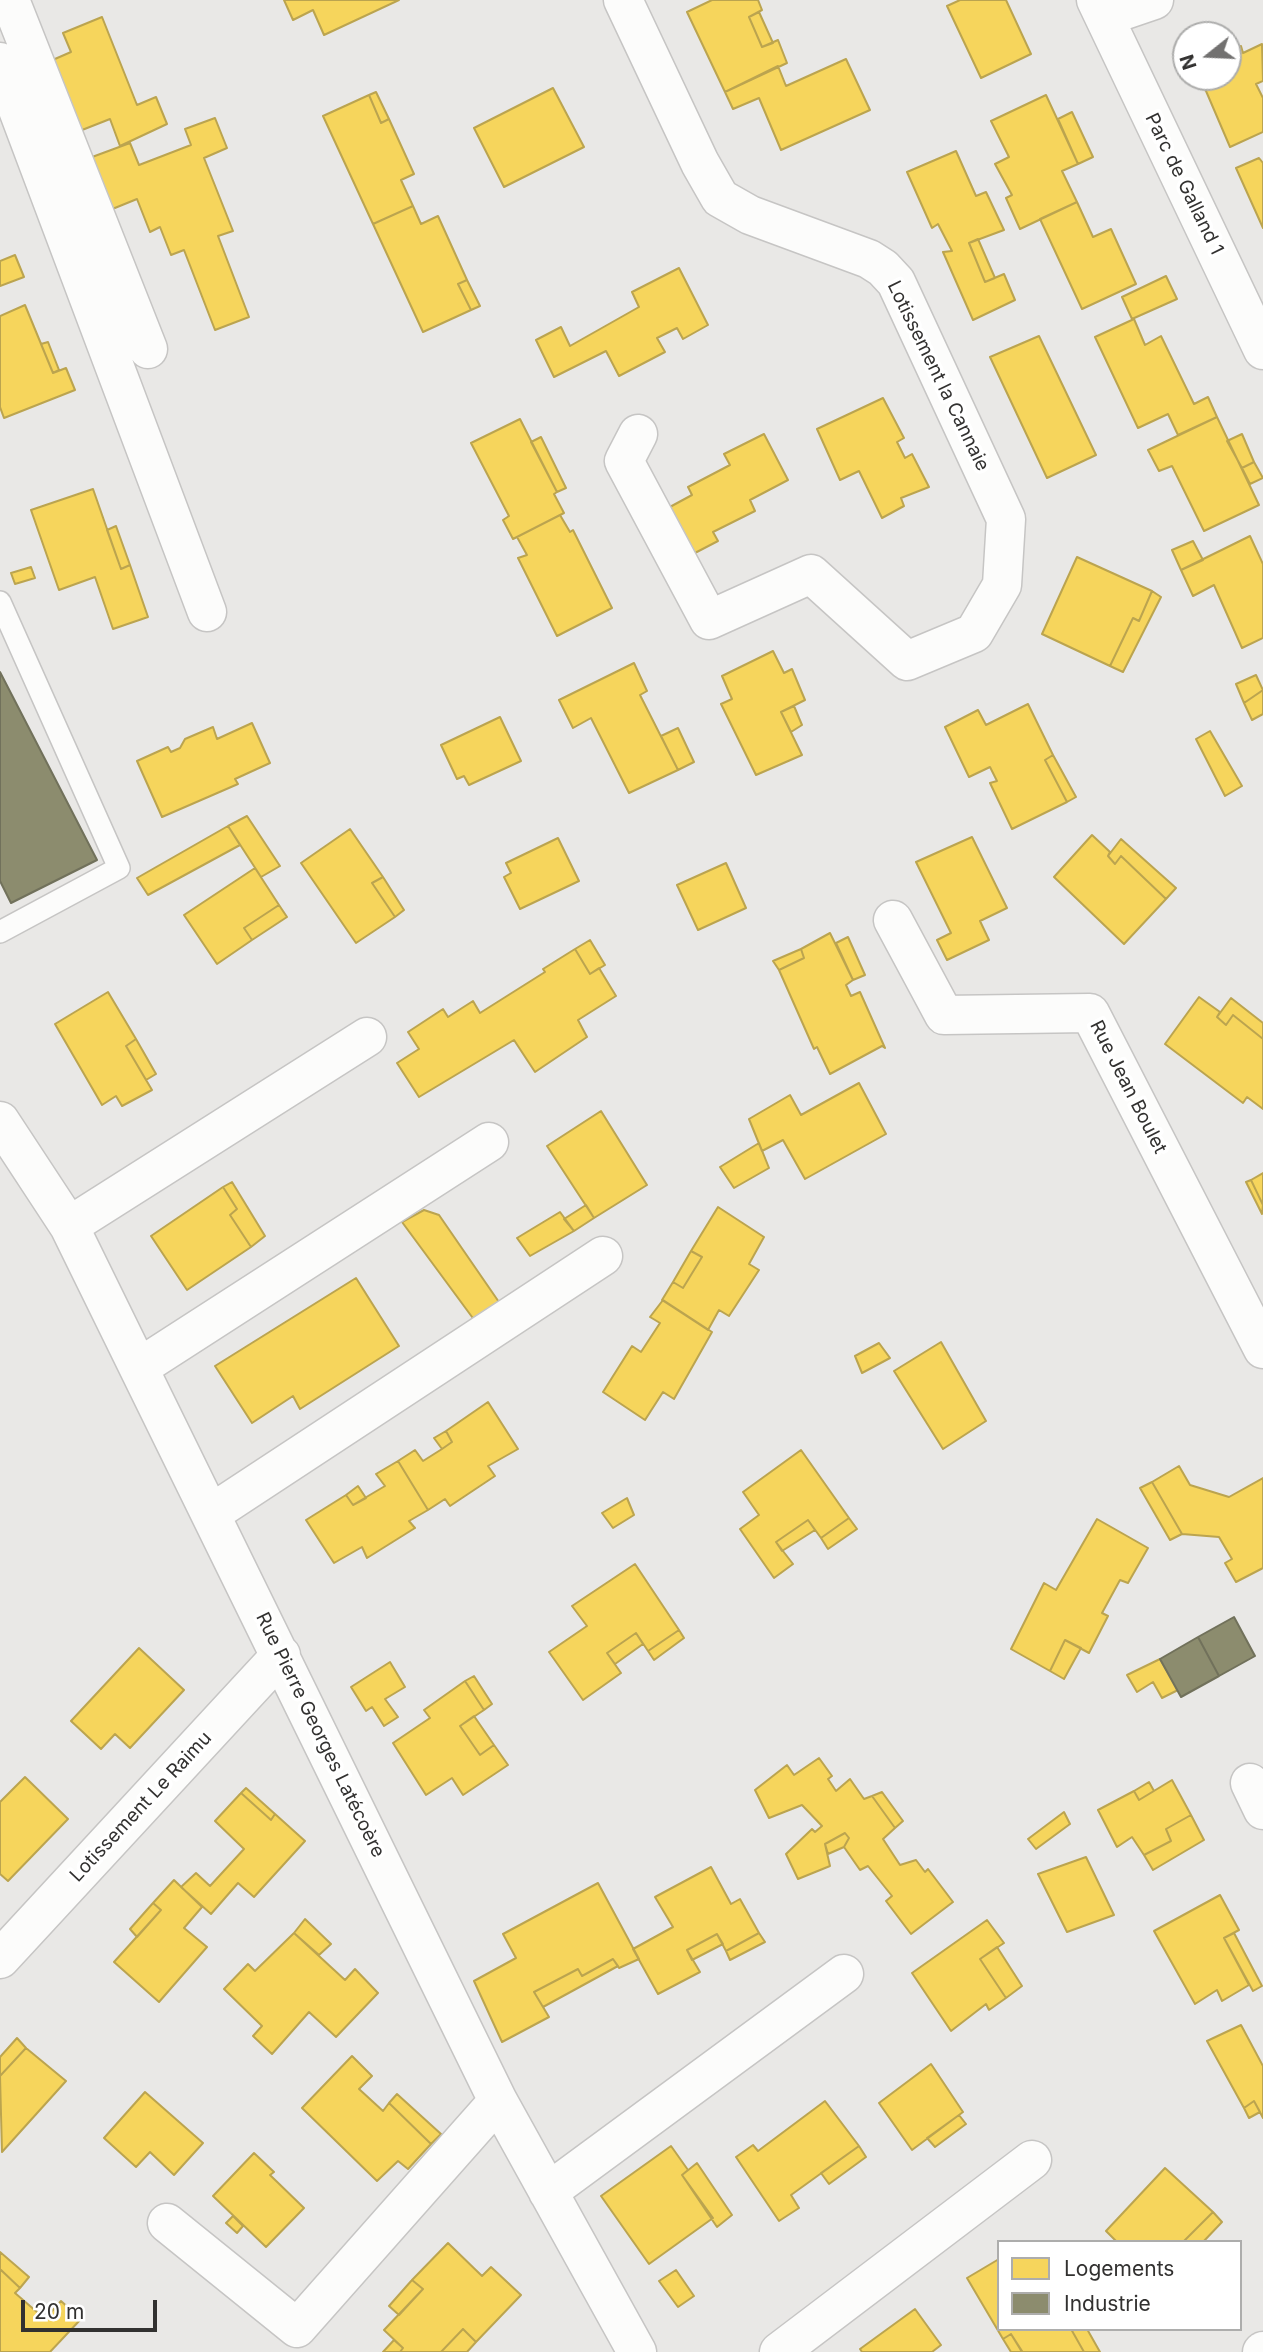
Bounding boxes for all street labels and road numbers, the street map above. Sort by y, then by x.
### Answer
street label: Parc de Galland 1 [1140,110,1228,258]
street label: Lotissement la Cannaie [882,277,994,475]
street label: Rue Jean Boulet [1085,1017,1171,1157]
street label: Rue Pierre Georges Latécoère [251,1609,389,1861]
street label: Lotissement Le Raimu [65,1727,217,1887]

